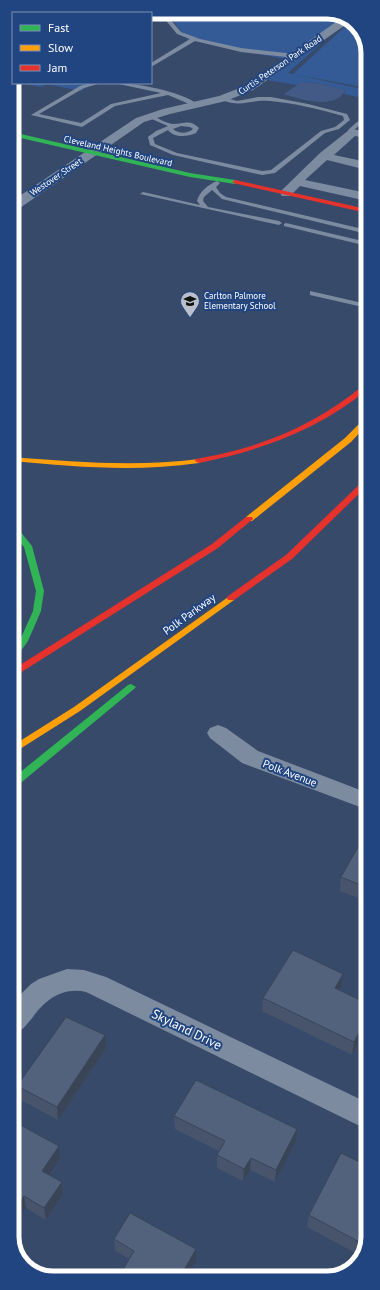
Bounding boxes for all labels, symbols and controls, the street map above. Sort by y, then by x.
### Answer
legend [12,12,152,84]
text: Fast [48,20,69,35]
street label: Curtis Peterson Park Road [236,32,324,97]
text: Slow [48,40,73,55]
text: Jam [47,60,67,75]
street label: Cleveland Heights Boulevard [63,133,174,168]
street label: Westover Street [28,155,84,198]
school or university icon: Carlton Palmore Elementary School [179,290,201,318]
place label: Carlton Palmore Elementary School [204,290,276,311]
street label: Polk Parkway [160,590,219,638]
street label: Polk Avenue [261,756,319,790]
street label: Skyland Drive [149,1005,225,1054]

